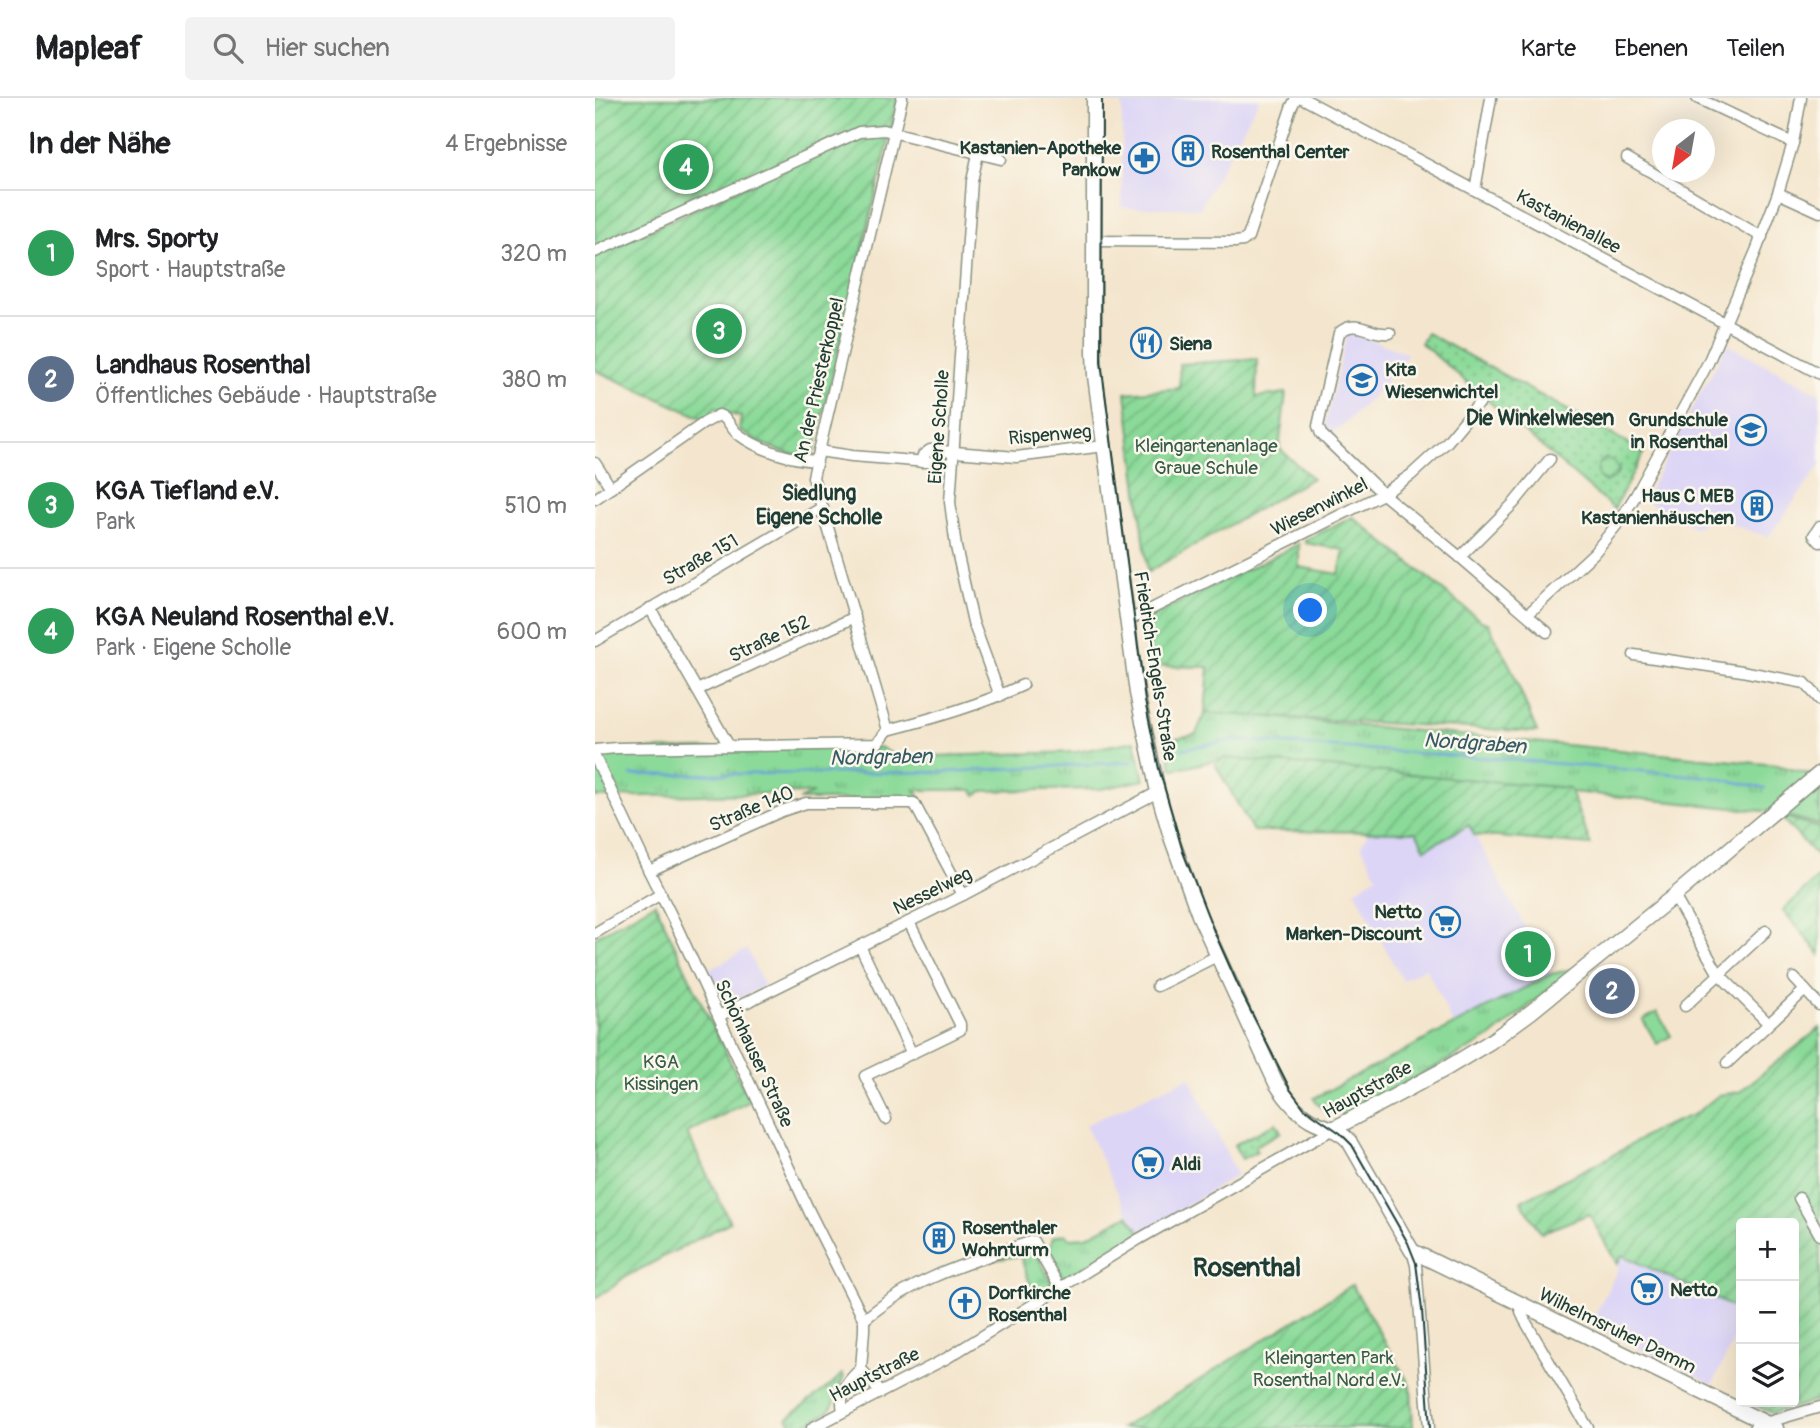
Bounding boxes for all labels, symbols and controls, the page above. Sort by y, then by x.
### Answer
search box [185,17,675,80]
text: Mapleaf [35,28,143,69]
icon: search [209,29,247,67]
text: Hier suchen [265,32,390,64]
text: Karte [1521,34,1576,63]
text: Ebenen [1614,34,1688,63]
text: Teilen [1726,34,1785,63]
north arrow [1652,119,1715,182]
text: In der Nähe [28,125,170,162]
text: 4 Ergebnisse [445,129,567,158]
building icon: Rosenthal Center [1171,134,1205,168]
place label: Kastanien-Apotheke Pankow [960,136,1122,182]
place label: Rosenthal Center [1211,140,1350,164]
pin: 4 [663,141,709,193]
pharmacy icon: Kastanien-Apotheke Pankow [1127,141,1161,175]
street label: Kastanienallee [1512,184,1626,260]
text: Mrs. Sporty [95,223,218,255]
text: 1 [47,239,56,268]
text: 320 m [500,239,567,268]
text: Sport · Hauptstraße [95,255,285,284]
street label: An der Priesterkoppel [788,295,850,465]
pin: 3 [696,305,742,357]
restaurant icon: Siena [1129,326,1163,360]
place label: Siena [1169,332,1212,356]
text: Landhaus Rosenthal [95,349,311,381]
place label: Kita Wiesenwichtel [1385,358,1499,404]
school or university icon: Kita Wiesenwichtel [1345,363,1379,397]
text: 2 [45,365,57,394]
text: 380 m [501,365,567,394]
street label: Eigene Scholle [923,369,955,485]
text: Öffentliches Gebäude · Hauptstraße [95,381,437,410]
district label: Die Winkelwiesen [1466,405,1614,432]
place label: Grundschule in Rosenthal [1628,408,1729,454]
school or university icon: Grundschule in Rosenthal [1734,413,1768,447]
street label: Rispenweg [1008,419,1093,451]
park label: Kleingartenanlage Graue Schule [1134,434,1278,480]
street label: Wiesenwinkel [1267,472,1372,542]
text: KGA Tiefland e.V. [95,475,280,507]
district label: Siedlung Eigene Scholle [756,480,883,531]
place label: Haus C MEB Kastanienhäuschen [1581,484,1734,530]
building icon: Haus C MEB Kastanienhäuschen [1740,489,1774,523]
text: 3 [45,491,57,520]
text: 510 m [504,491,567,520]
text: Park [95,507,135,536]
street label: Straße 151 [658,529,743,591]
street label: Friedrich-Engels-Straße [1128,570,1182,763]
your location [1293,593,1327,627]
text: KGA Neuland Rosenthal e.V. [95,601,395,633]
street label: Straße 152 [725,610,814,668]
text: 4 [44,617,58,646]
text: 600 m [497,617,567,646]
text: Park · Eigene Scholle [95,633,291,662]
water label: Nordgraben [1423,726,1528,761]
water label: Nordgraben [829,743,934,772]
street label: Straße 140 [705,780,797,837]
street label: Nesselweg [889,862,976,920]
place label: Netto Marken-Discount [1286,900,1423,946]
supermarket icon: Netto Marken-Discount [1428,905,1462,939]
pin: 1 [1505,928,1551,980]
pin: 2 [1589,965,1635,1017]
street label: Schönhauser Straße [709,976,799,1132]
park label: KGA Kissingen [623,1050,699,1096]
street label: Hauptstraße [1319,1055,1417,1124]
supermarket icon: Aldi [1131,1146,1165,1180]
place label: Aldi [1171,1152,1201,1176]
place label: Rosenthaler Wohnturm [962,1216,1058,1262]
map controls [1736,1218,1799,1407]
button: + [1736,1218,1799,1281]
building icon: Rosenthaler Wohnturm [922,1221,956,1255]
district label: Rosenthal [1193,1252,1301,1284]
supermarket icon: Netto [1630,1272,1664,1306]
place label: Netto [1670,1278,1719,1302]
place label: Dorfkirche Rosenthal [988,1281,1071,1327]
button: − [1736,1281,1799,1344]
street label: Wilhelmsruher Damm [1535,1282,1700,1379]
church icon: Dorfkirche Rosenthal [948,1286,982,1320]
street label: Hauptstraße [825,1342,924,1408]
button: layers [1736,1344,1799,1407]
park label: Kleingarten Park Rosenthal Nord e.V. [1253,1346,1405,1392]

